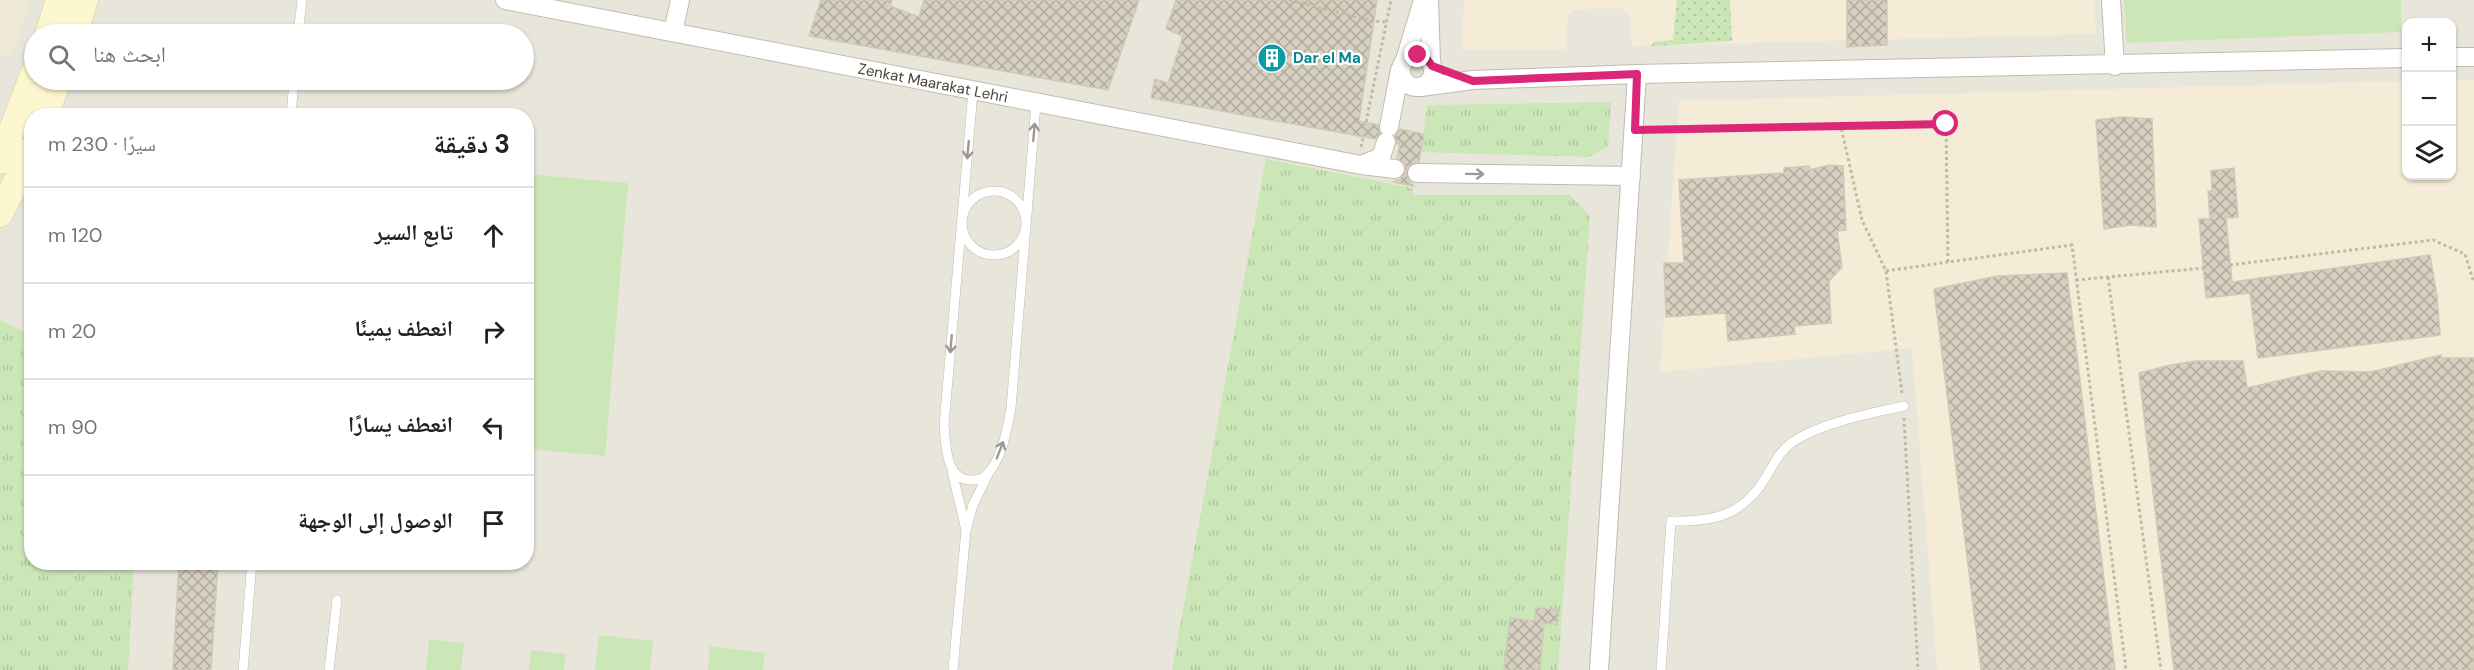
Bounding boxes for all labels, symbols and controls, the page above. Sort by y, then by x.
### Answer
map controls [2402,18,2456,180]
button: + [2402,18,2456,72]
search box [24,24,534,90]
text: ابحث هنا [93,40,166,69]
icon: search [45,41,78,74]
route end [1404,41,1430,67]
building icon: Dar el Ma [1256,42,1288,74]
place label: Dar el Ma [1293,48,1361,68]
street label: Zenkat Maarakat Lehri [856,59,1010,107]
button: − [2402,72,2456,126]
route start [1932,110,1958,136]
one-way arrow [1029,122,1040,142]
button: layers [2402,126,2456,180]
text: 3 دقيقة [434,127,510,161]
text: سيرًا · 230 m [48,131,156,157]
one-way arrow [962,139,973,159]
one-way arrow [1465,168,1485,180]
text: تابع السير [374,218,453,247]
icon: ahead [477,219,510,252]
text: 120 m [48,222,102,248]
text: انعطف يمينًا [355,314,453,343]
icon: right [477,315,510,348]
text: 20 m [48,318,96,344]
one-way arrow [945,333,956,353]
text: انعطف يسارًا [348,410,453,439]
icon: left [477,411,510,444]
text: 90 m [48,414,97,440]
one-way arrow [995,441,1006,460]
text: الوصول إلى الوجهة [298,506,453,535]
icon: arrive [477,507,510,540]

